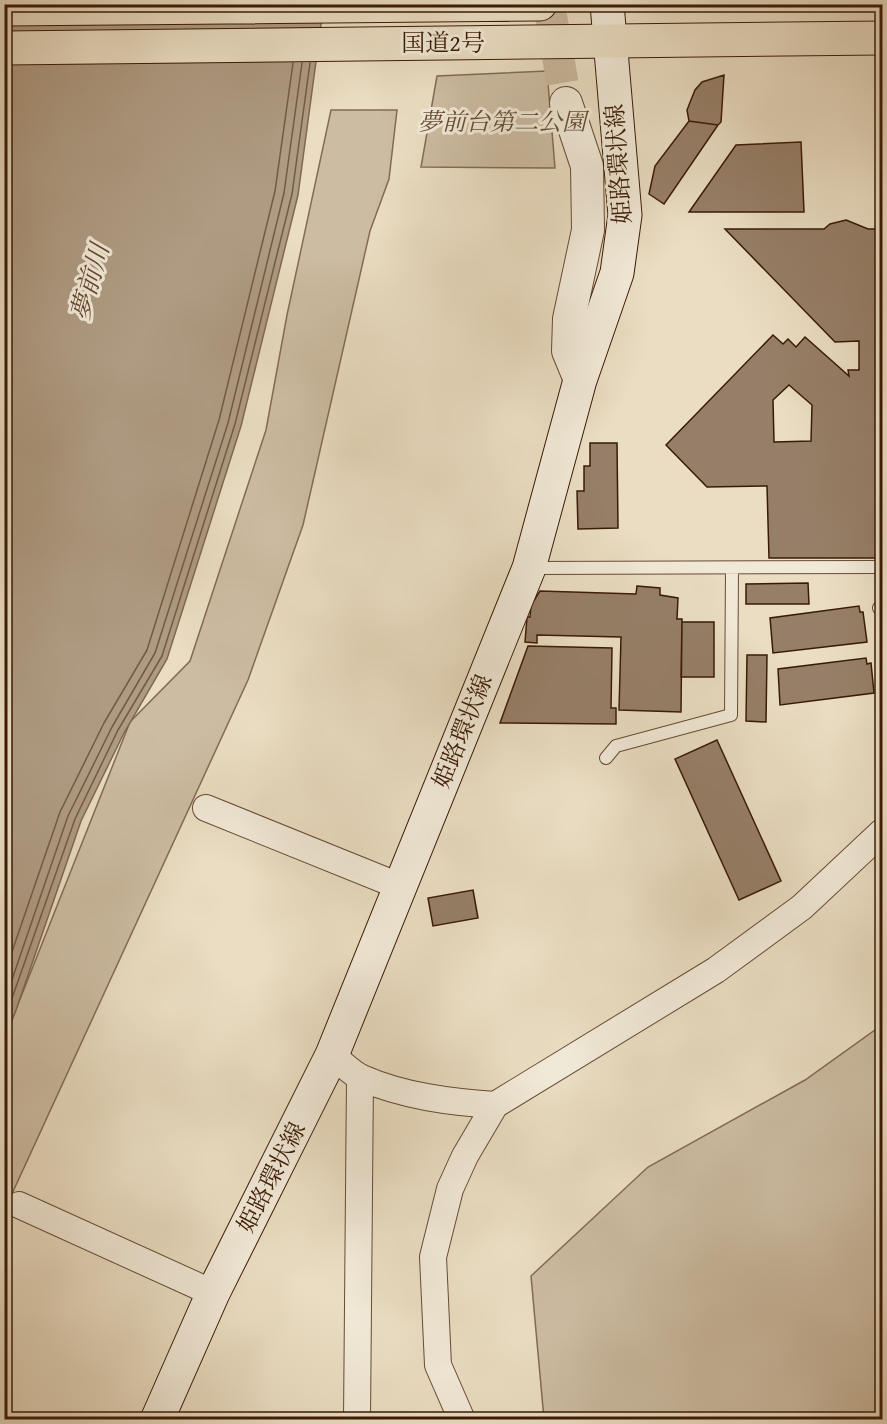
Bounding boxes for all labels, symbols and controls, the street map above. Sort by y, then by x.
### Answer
street label: 国道2号 [401,25,485,60]
street label: 姫路環状線 [596,103,640,225]
park label: 夢前台第二公園 [418,104,590,139]
water label: 夢前川 [60,236,119,325]
street label: 姫路環状線 [423,669,501,793]
street label: 姫路環状線 [228,1116,314,1238]

